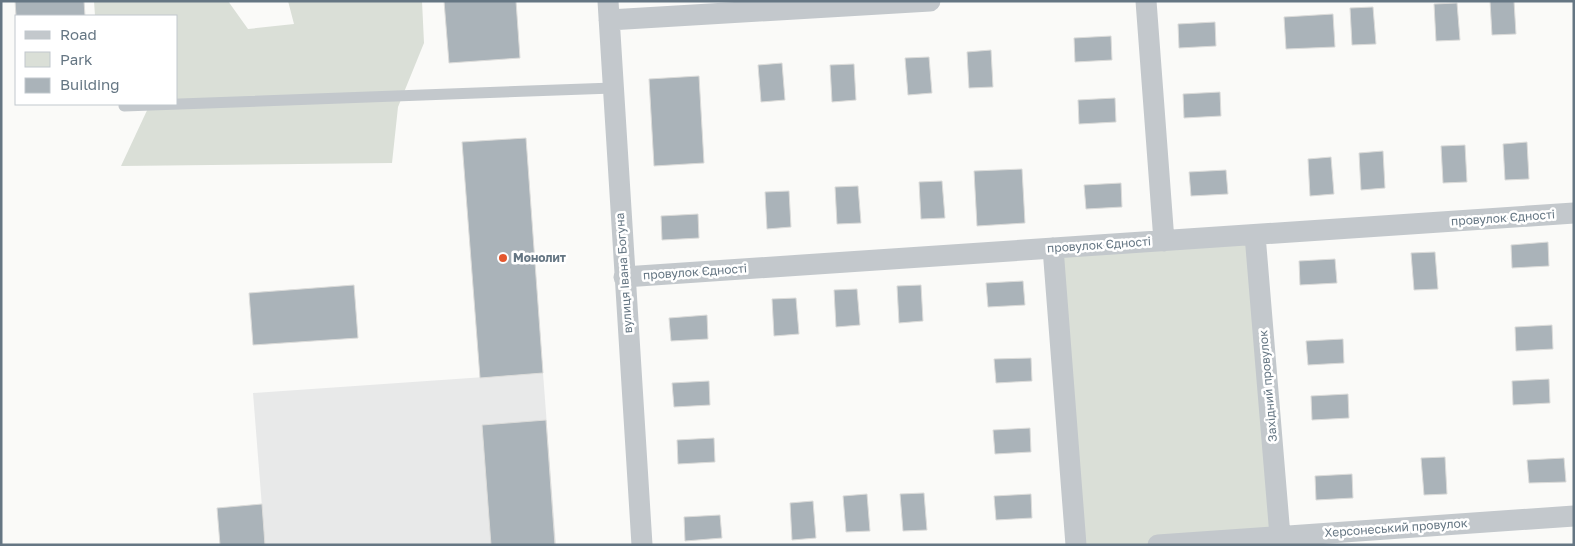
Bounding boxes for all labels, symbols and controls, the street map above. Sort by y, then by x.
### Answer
legend [15,15,178,105]
text: Road [60,25,97,43]
text: Park [60,50,93,68]
text: Building [60,75,120,93]
street label: провулок Єдності [1450,206,1555,229]
street label: вулиця Івана Богуна [612,212,635,334]
street label: провулок Єдності [1046,233,1151,256]
place label: Монолит [513,250,566,265]
marker: Монолит [497,252,509,264]
street label: провулок Єдності [642,260,747,283]
street label: Західний провулок [1255,329,1280,443]
street label: Херсонеський провулок [1324,515,1468,540]

